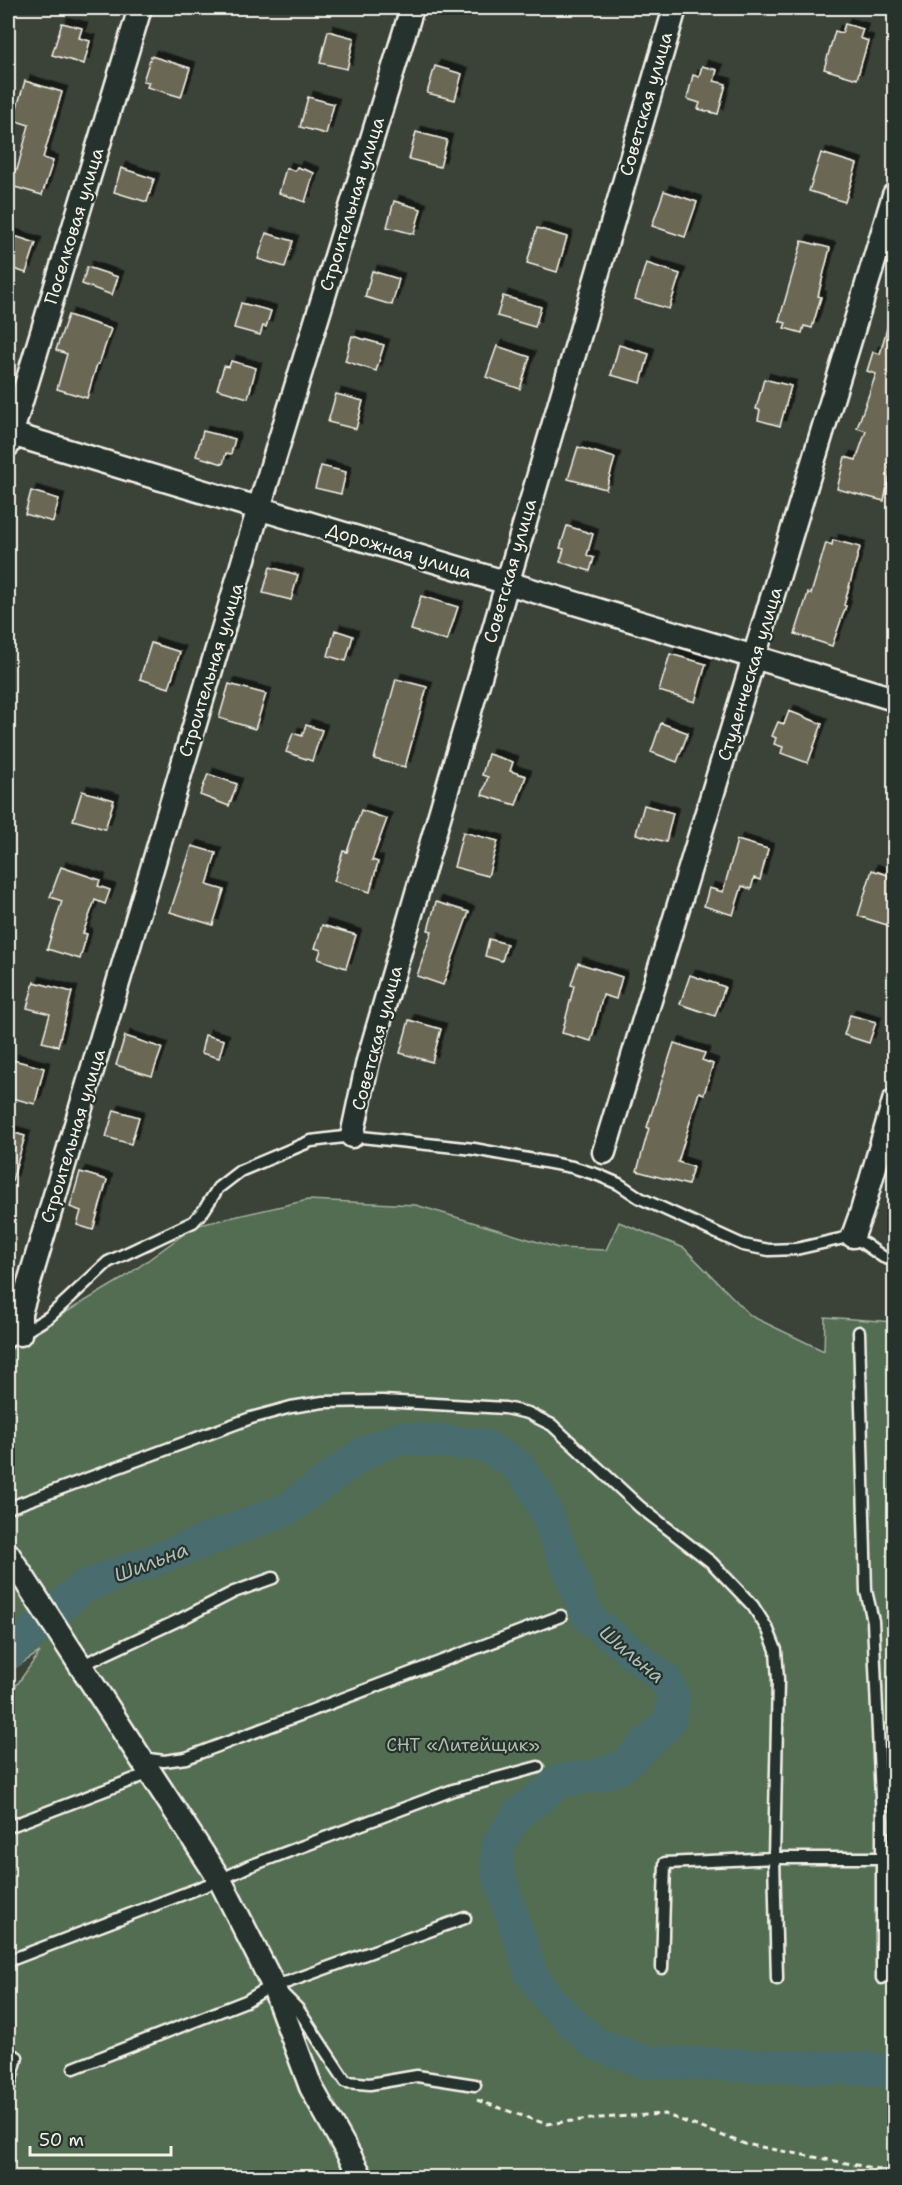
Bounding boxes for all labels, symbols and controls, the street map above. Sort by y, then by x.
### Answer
street label: Советская улица [614,29,678,179]
street label: Строительная улица [314,114,390,294]
street label: Поселковая улица [39,145,109,307]
street label: Советская улица [478,496,542,646]
street label: Дорожная улица [323,518,475,584]
street label: Строительная улица [173,580,249,760]
street label: Студенческая улица [712,584,788,764]
street label: Советская улица [346,963,408,1113]
street label: Строительная улица [35,1046,111,1226]
water label: Шильна [110,1536,192,1588]
water label: Шильна [594,1619,670,1689]
park label: СНТ «Литейщик» [386,1733,540,1757]
scale bar [30,2119,171,2157]
text: 50 m [39,2128,84,2152]

